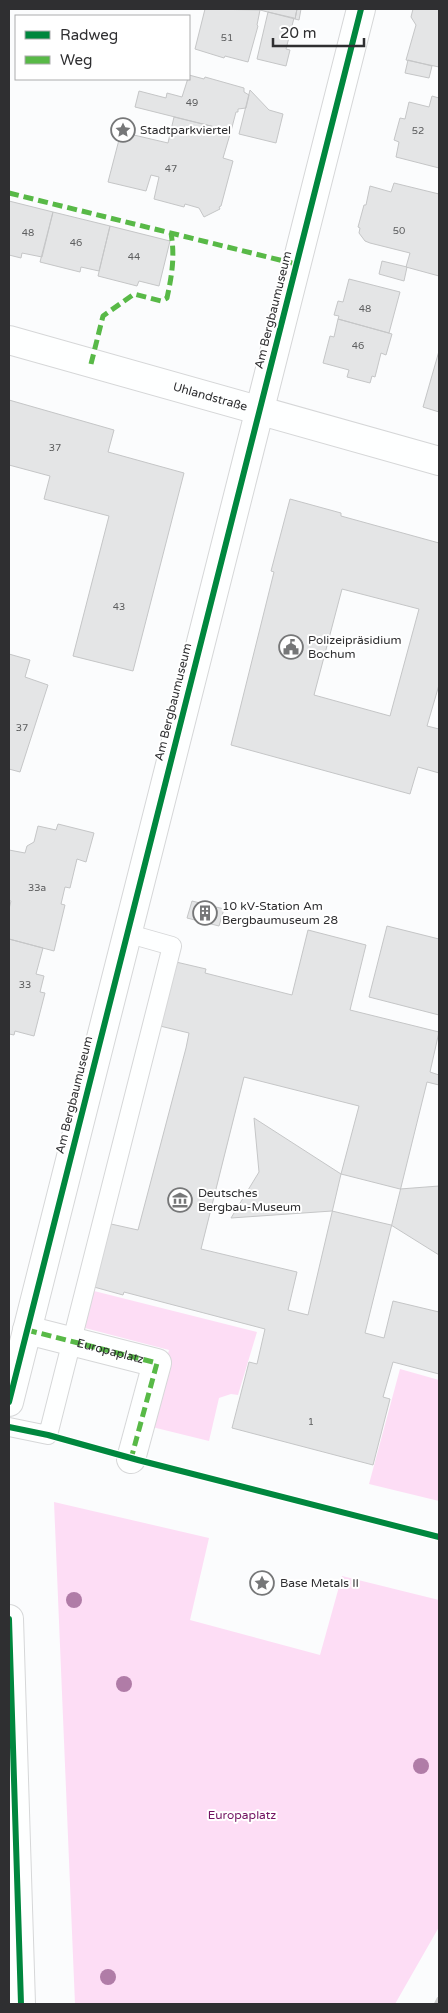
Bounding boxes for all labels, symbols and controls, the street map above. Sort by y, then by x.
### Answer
legend [15,15,190,80]
scale bar [273,15,364,47]
text: 20 m [280,24,317,42]
text: Radweg [60,26,118,44]
house number: 51 [221,32,233,44]
text: Weg [60,51,92,69]
house number: 49 [186,97,198,109]
place icon: Stadtparkviertel [110,117,136,143]
place label: Stadtparkviertel [140,123,231,137]
house number: 52 [412,125,424,137]
house number: 47 [165,163,177,175]
house number: 50 [393,225,405,237]
house number: 48 [22,227,34,239]
house number: 46 [70,237,82,249]
street label: Am Bergbaumuseum [252,250,294,370]
house number: 44 [128,251,140,263]
house number: 48 [359,303,371,315]
house number: 46 [352,340,364,352]
street label: Uhlandstraße [171,379,249,414]
house number: 37 [49,442,61,454]
house number: 43 [113,601,125,613]
place label: Polizeipräsidium Bochum [308,633,401,661]
public building icon: Polizeipräsidium Bochum [278,634,304,660]
street label: Am Bergbaumuseum [152,642,194,762]
house number: 37 [16,722,28,734]
house number: 33a [28,882,46,894]
place label: 10 kV-Station Am Bergbaumuseum 28 [222,899,338,927]
building icon: 10 kV-Station Am Bergbaumuseum 28 [192,900,218,926]
house number: 33 [19,979,31,991]
street label: Am Bergbaumuseum [53,1035,95,1155]
place label: Deutsches Bergbau-Museum [198,1186,301,1214]
museum icon: Deutsches Bergbau-Museum [167,1187,193,1213]
street label: Europaplatz [75,1336,145,1366]
house number: 1 [308,1416,314,1428]
place icon: Base Metals II [249,1570,275,1596]
place label: Base Metals II [280,1576,359,1590]
park label: Europaplatz [208,1808,276,1822]

